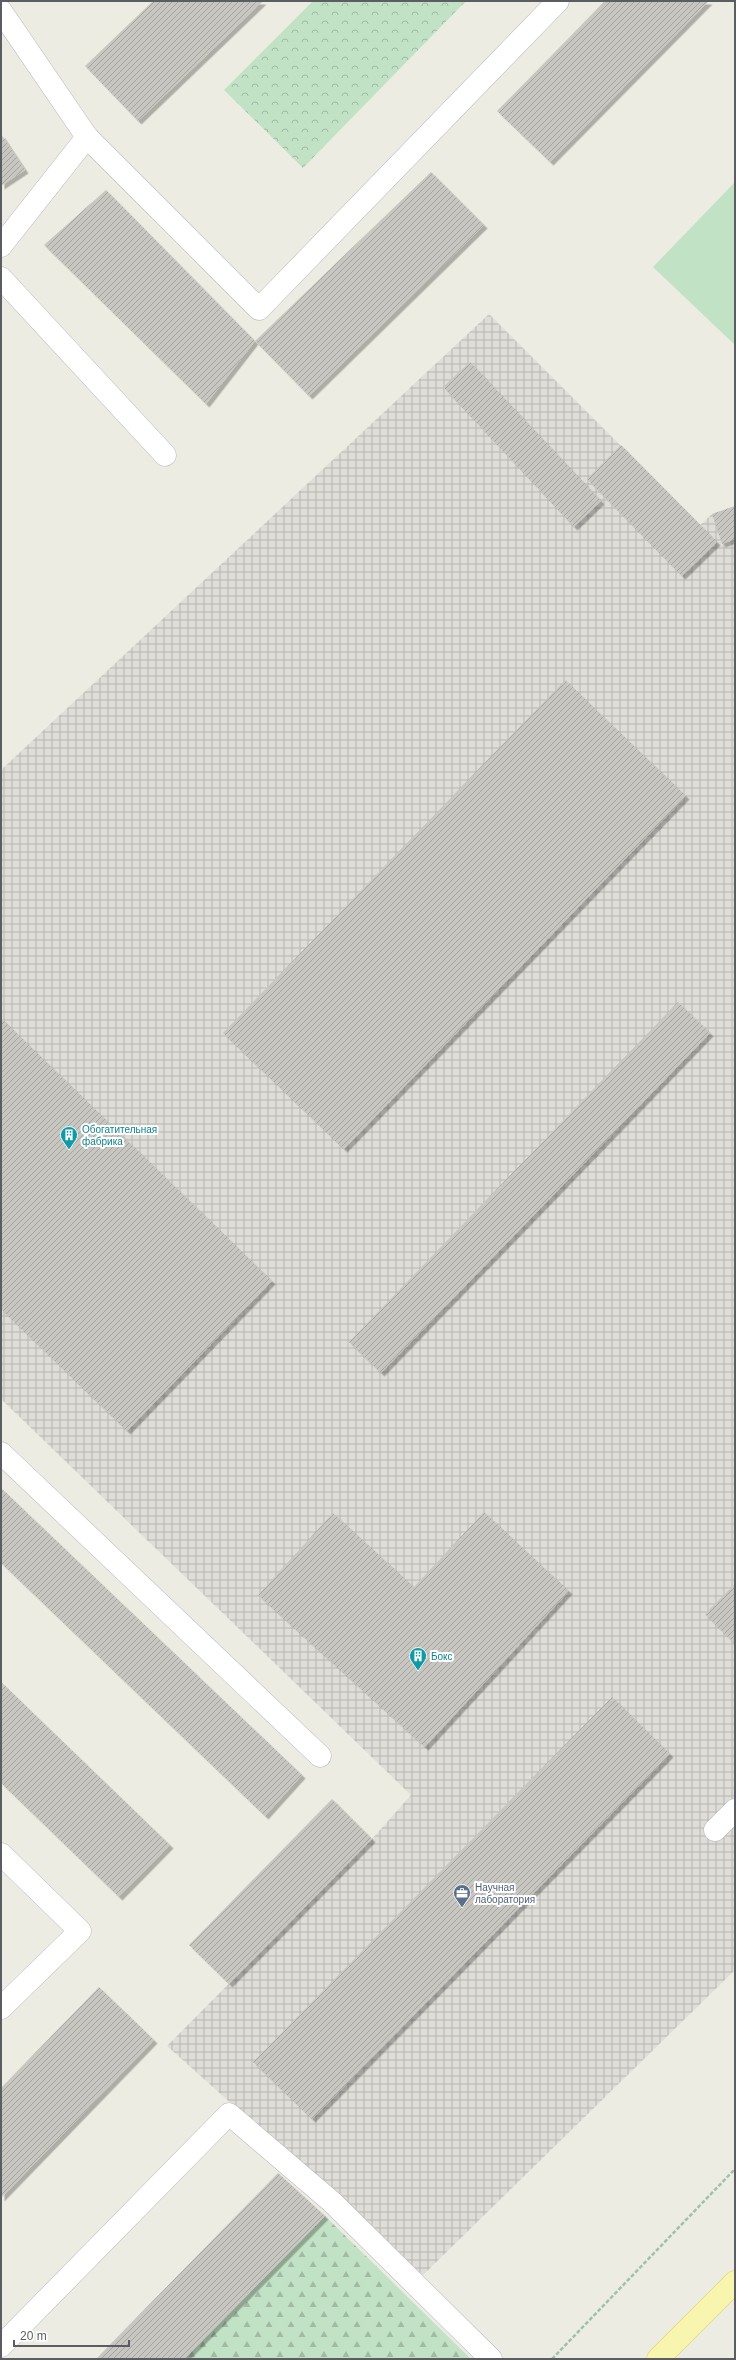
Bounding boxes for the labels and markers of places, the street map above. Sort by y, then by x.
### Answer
place label: Обогатительная фабрика [82,1124,157,1147]
building icon: Обогатительная фабрика [59,1125,79,1150]
building icon: Бокс [408,1646,428,1671]
place label: Бокс [431,1651,453,1662]
place label: Научная лаборатория [475,1882,535,1905]
office icon: Научная лаборатория [452,1883,472,1908]

